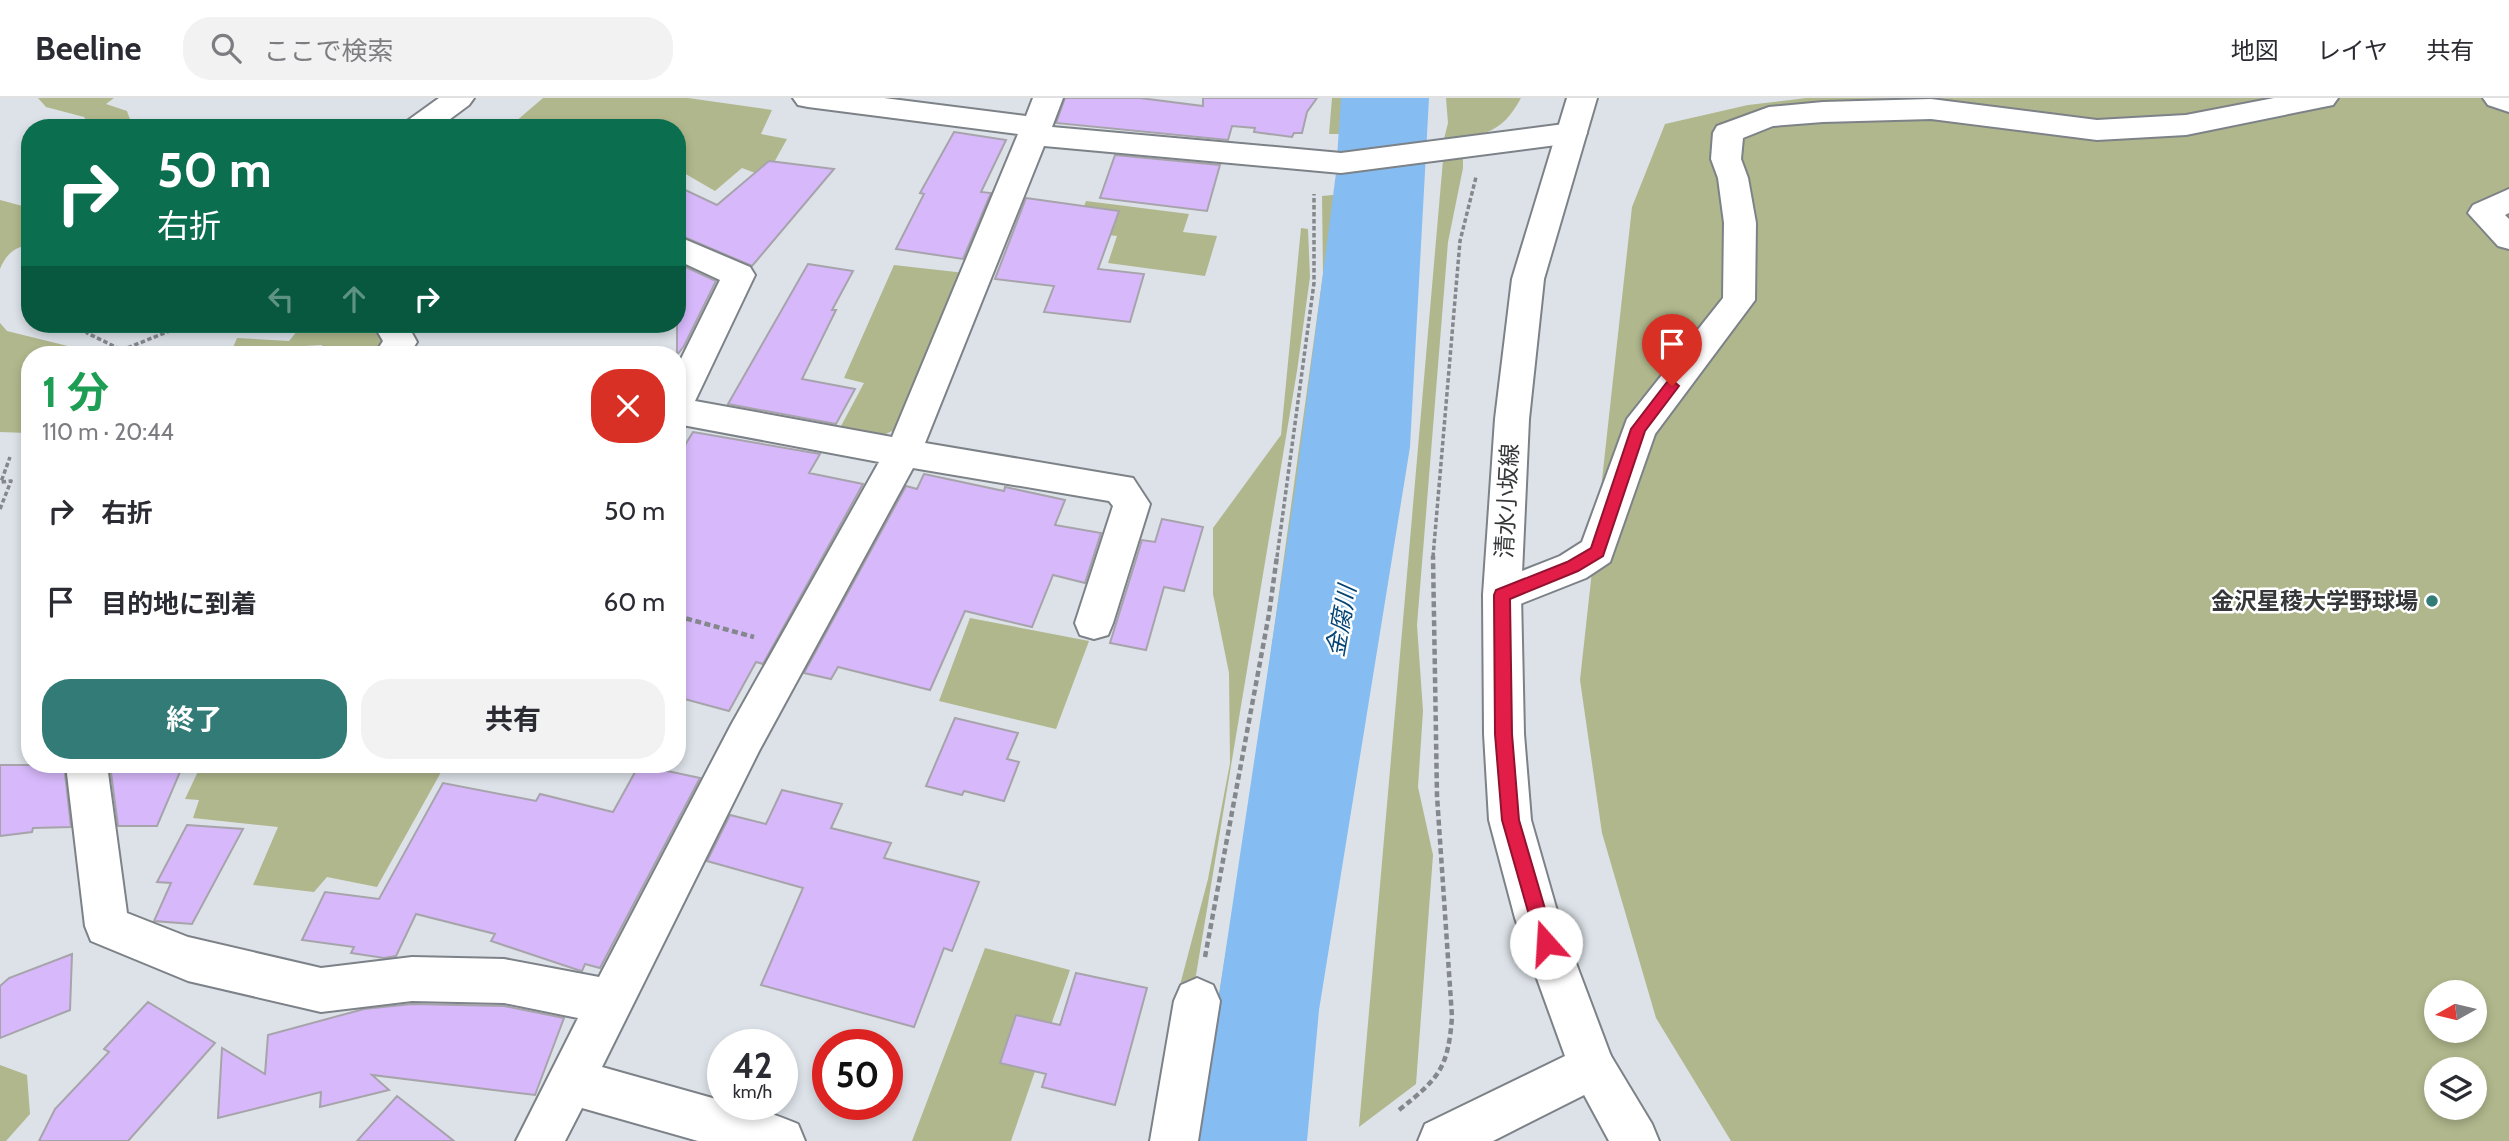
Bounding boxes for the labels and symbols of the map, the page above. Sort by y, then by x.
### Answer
pin [1642,314,1702,386]
street label: 清水小坂線 [1490,443,1524,559]
water label: 金腐川 [1320,580,1362,659]
place label: 金沢星稜大学野球場 [2211,587,2418,615]
marker: 金沢星稜大学野球場 [2424,593,2440,609]
position arrow [1509,906,1583,980]
north arrow [2424,980,2487,1043]
speed limit sign: 50 [812,1029,903,1120]

